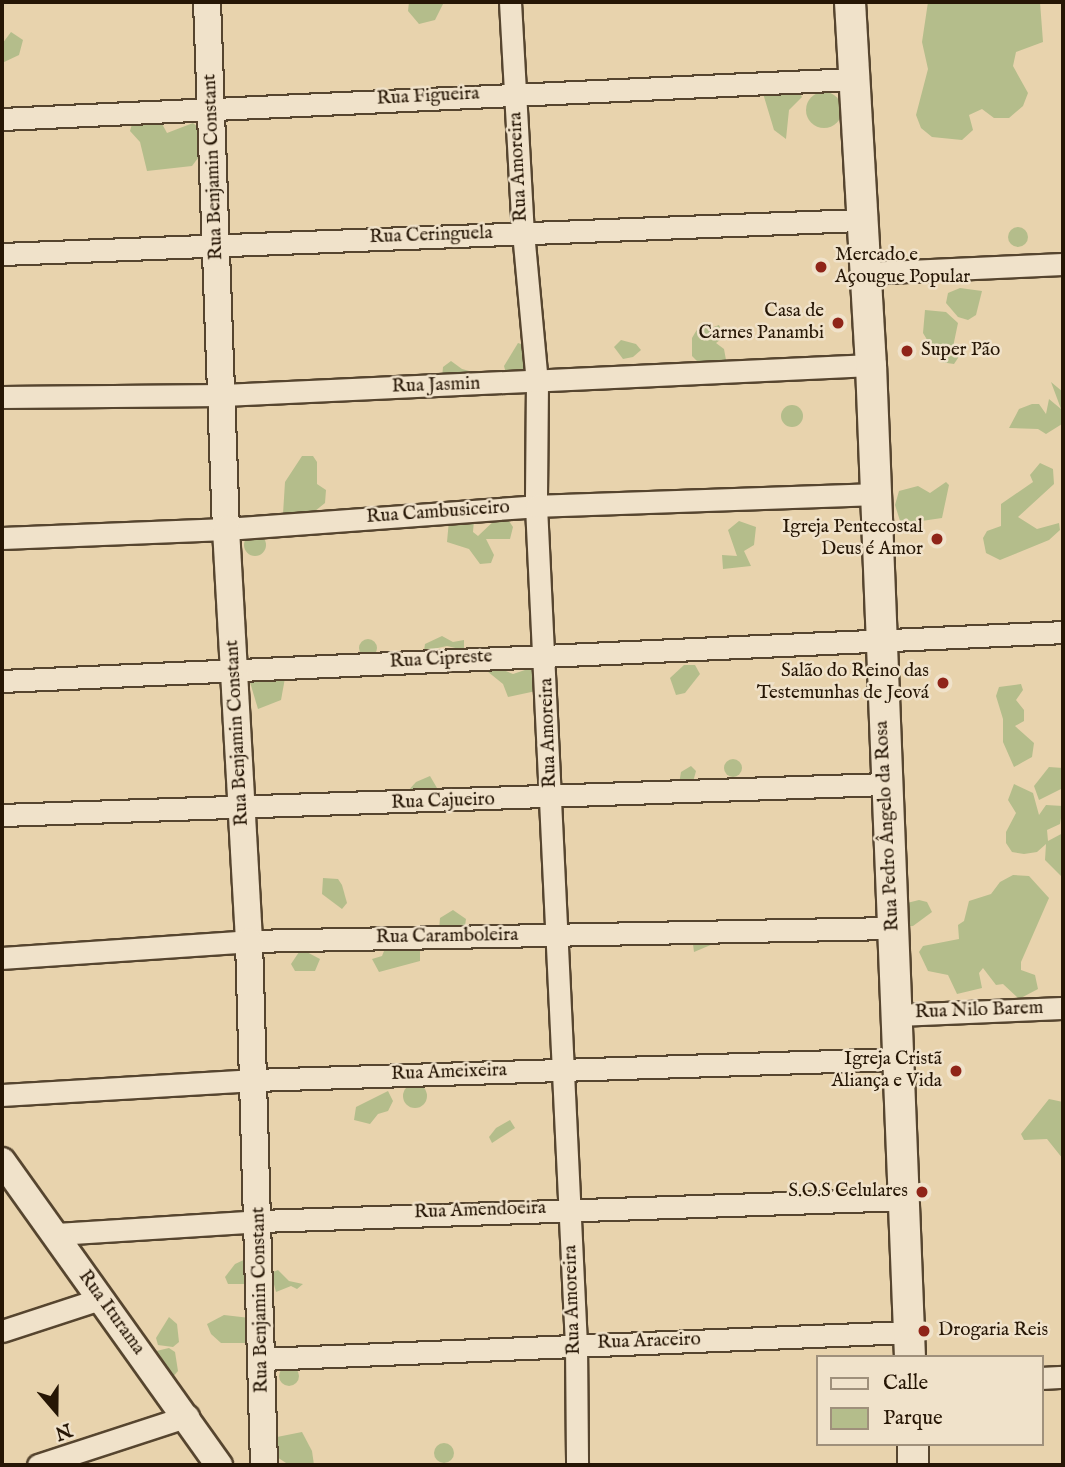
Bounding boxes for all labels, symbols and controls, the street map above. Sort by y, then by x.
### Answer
street label: Rua Benjamin Constant [199,73,229,261]
street label: Rua Figueira [376,83,480,111]
street label: Rua Amoreira [505,111,533,223]
street label: Rua Ceringuela [369,222,493,250]
place label: Mercado e Açougue Popular [835,245,970,289]
marker: Mercado e Açougue Popular [813,259,829,275]
place label: Casa de Carnes Panambi [698,301,824,345]
marker: Casa de Carnes Panambi [830,315,846,331]
place label: Super Pão [921,340,1000,362]
marker: Super Pão [899,343,915,359]
street label: Rua Jasmin [391,373,481,399]
street label: Rua Cambusiceiro [365,497,511,529]
place label: Igreja Pentecostal Deus é Amor [782,517,923,561]
marker: Igreja Pentecostal Deus é Amor [929,531,945,547]
street label: Rua Benjamin Constant [222,639,254,827]
street label: Rua Cipreste [389,646,493,674]
place label: Salão do Reino das Testemunhas de Jeová [757,661,929,705]
marker: Salão do Reino das Testemunhas de Jeová [935,675,951,691]
street label: Rua Amoreira [536,678,562,788]
street label: Rua Pedro Ângelo da Rosa [871,720,905,932]
street label: Rua Cajueiro [391,789,495,815]
street label: Rua Caramboleira [376,924,518,950]
street label: Rua Nilo Barem [914,997,1044,1025]
place label: Igreja Cristã Aliança e Vida [831,1049,942,1093]
street label: Rua Ameixeira [391,1060,507,1086]
marker: Igreja Cristã Aliança e Vida [948,1063,964,1079]
place label: S.O.S Celulares [788,1181,908,1203]
marker: S.O.S Celulares [914,1184,930,1200]
street label: Rua Amendoeira [414,1197,546,1225]
street label: Rua Benjamin Constant [248,1207,274,1393]
street label: Rua Amoreira [560,1245,586,1355]
street label: Rua Iturama [73,1266,149,1360]
place label: Drogaria Reis [938,1320,1048,1342]
marker: Drogaria Reis [916,1323,932,1339]
street label: Rua Araceiro [597,1329,701,1355]
legend [816,1355,1044,1446]
text: Calle [883,1370,928,1397]
north arrow [21,1376,91,1446]
text: Parque [883,1405,943,1432]
text: N [51,1417,75,1445]

